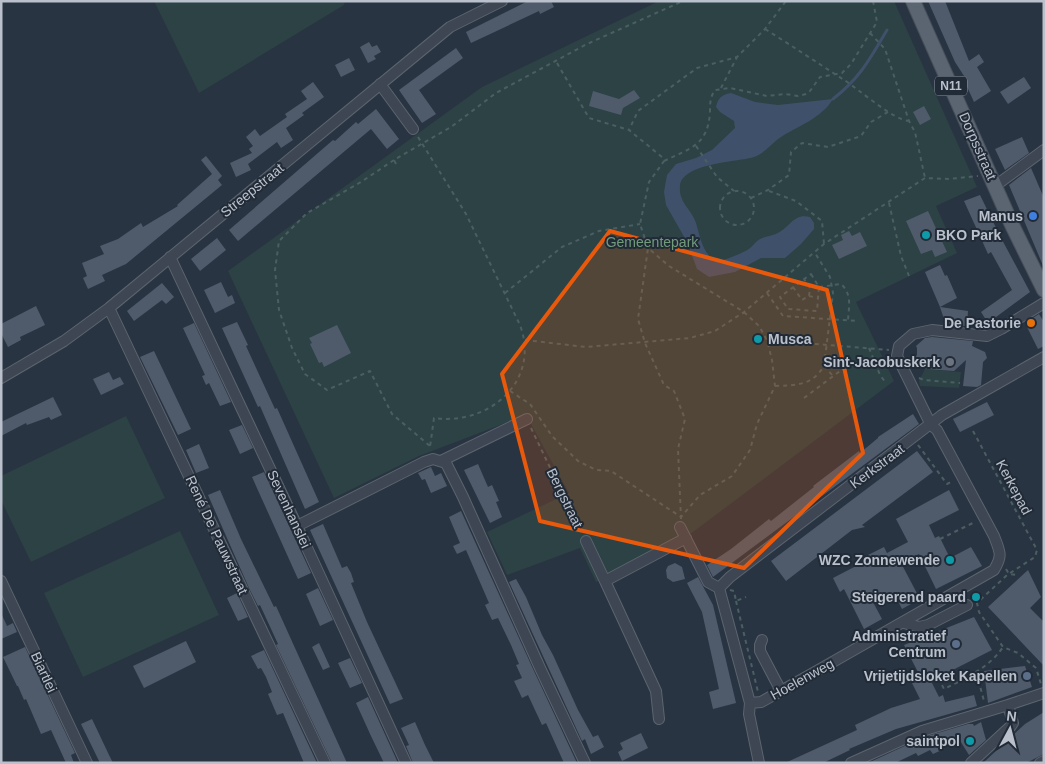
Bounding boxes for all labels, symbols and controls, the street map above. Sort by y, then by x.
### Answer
road number: N11 [935,76,967,95]
street label: Dorpsstraat [956,110,1000,182]
street label: Streepstraat [217,160,287,220]
place label: Manus [979,208,1023,224]
marker: Manus [1027,210,1039,222]
place label: BKO Park [936,227,1002,243]
marker: BKO Park [920,229,932,241]
park label: Gemeentepark [606,234,699,250]
place label: De Pastorie [944,315,1021,331]
marker: De Pastorie [1025,317,1037,329]
place label: Musca [768,331,812,347]
marker: Musca [752,333,764,345]
place label: Sint-Jacobuskerk [823,354,940,370]
marker: Sint-Jacobuskerk [944,356,956,368]
street label: Kerkstraat [847,440,907,492]
street label: Kerkepad [993,457,1035,517]
street label: Bergstraat [544,465,586,531]
street label: Sevenhanslei [264,468,314,550]
street label: René De Pauwstraat [182,473,252,597]
place label: WZC Zonnewende [819,552,940,568]
marker: WZC Zonnewende [944,554,956,566]
place label: Steigerend paard [852,589,966,605]
marker: Steigerend paard [970,591,982,603]
place label: Administratief Centrum [852,628,946,660]
marker: Administratief Centrum [950,638,962,650]
street label: Biartlei [28,649,60,695]
street label: Hoelenweg [767,655,837,703]
place label: Vrijetijdsloket Kapellen [864,668,1017,684]
marker: Vrijetijdsloket Kapellen [1021,670,1033,682]
north arrow [985,704,1035,754]
text: N [1006,708,1018,725]
place label: saintpol [906,733,960,749]
marker: saintpol [964,735,976,747]

